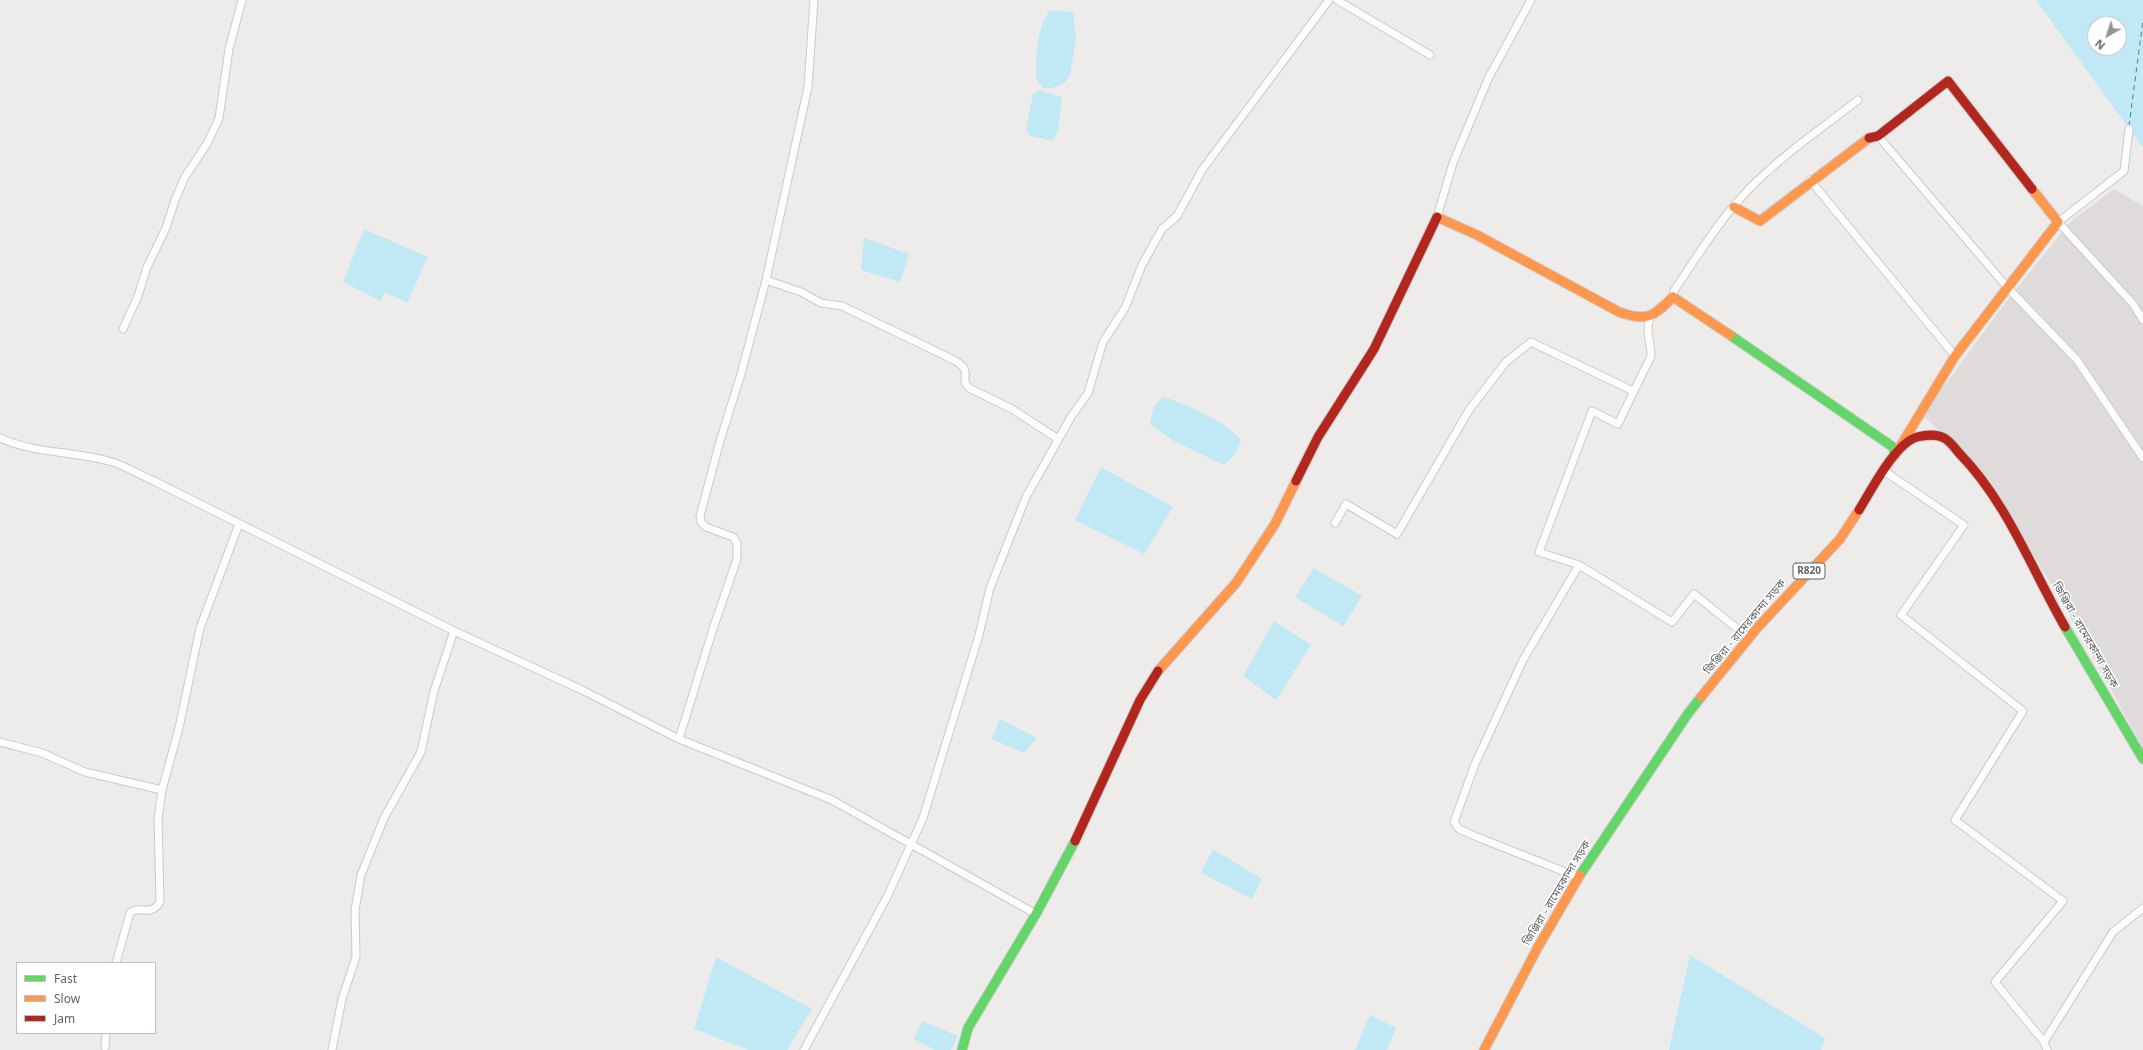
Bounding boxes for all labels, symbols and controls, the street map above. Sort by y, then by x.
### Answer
north arrow [2087,16,2127,56]
text: N [2092,36,2108,54]
road number: R820 [1793,563,1825,579]
street label: জিঞ্জিরা - রামেরকান্দা সড়ক [1701,577,1789,677]
street label: জিঞ্জিরা - রামেরকান্দা সড়ক [2049,580,2121,690]
street label: জিঞ্জিরা - রামেরকান্দা সড়ক [1521,838,1593,948]
legend [16,962,156,1034]
text: Fast [54,970,77,987]
text: Slow [54,990,80,1007]
text: Jam [54,1010,75,1027]

